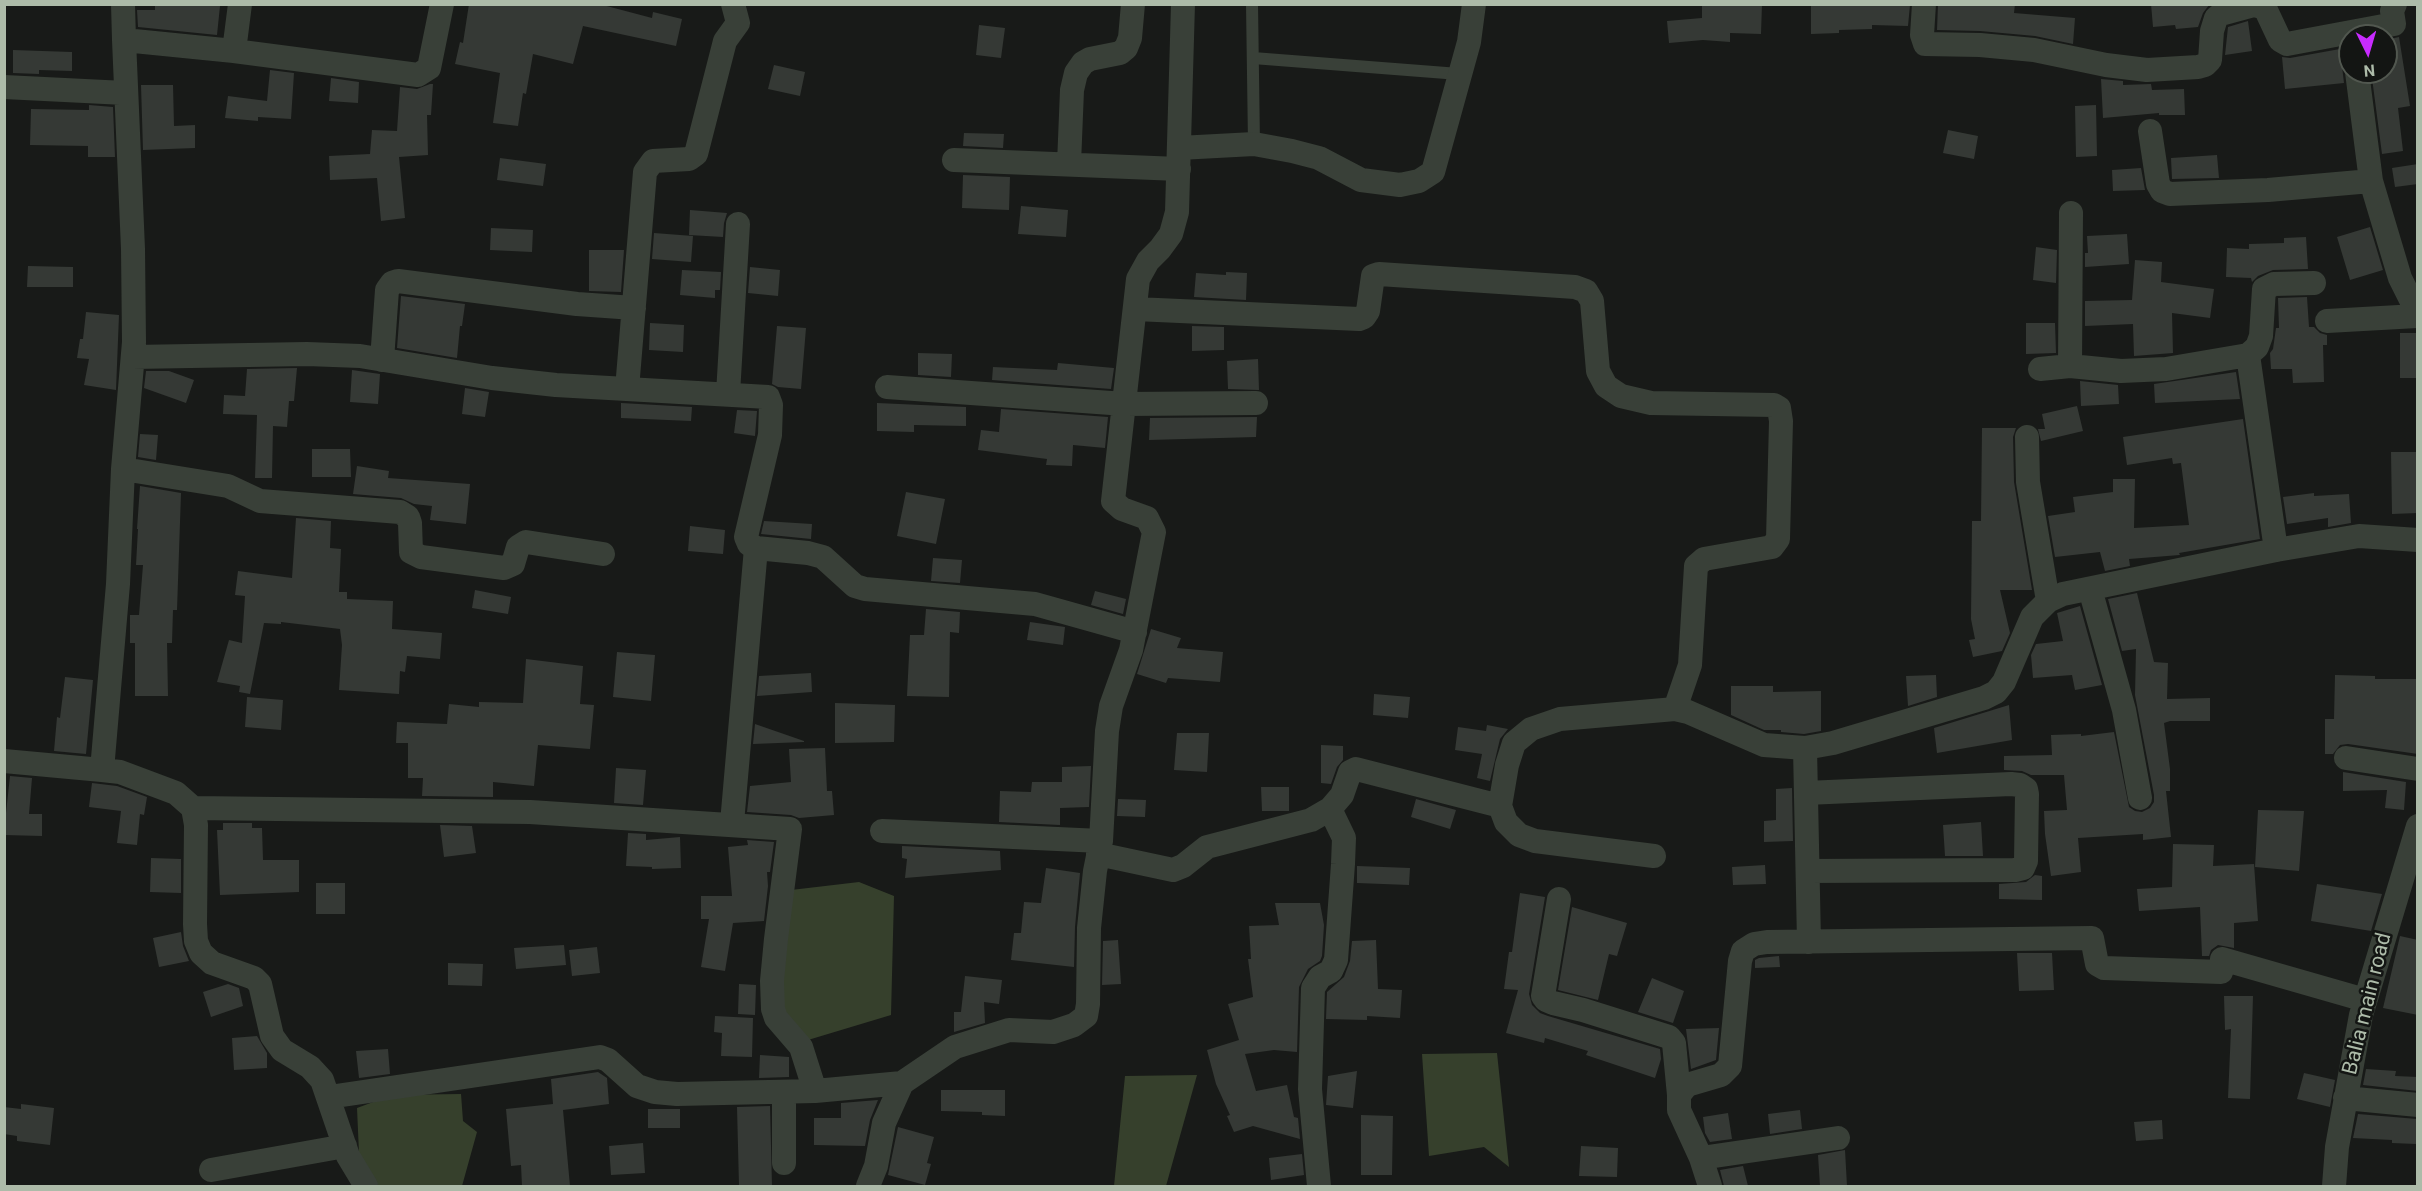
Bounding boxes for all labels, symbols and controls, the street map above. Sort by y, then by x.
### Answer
north arrow [2338,24,2398,84]
text: N [2363,60,2376,80]
street label: Balia main road [2338,930,2398,1078]

